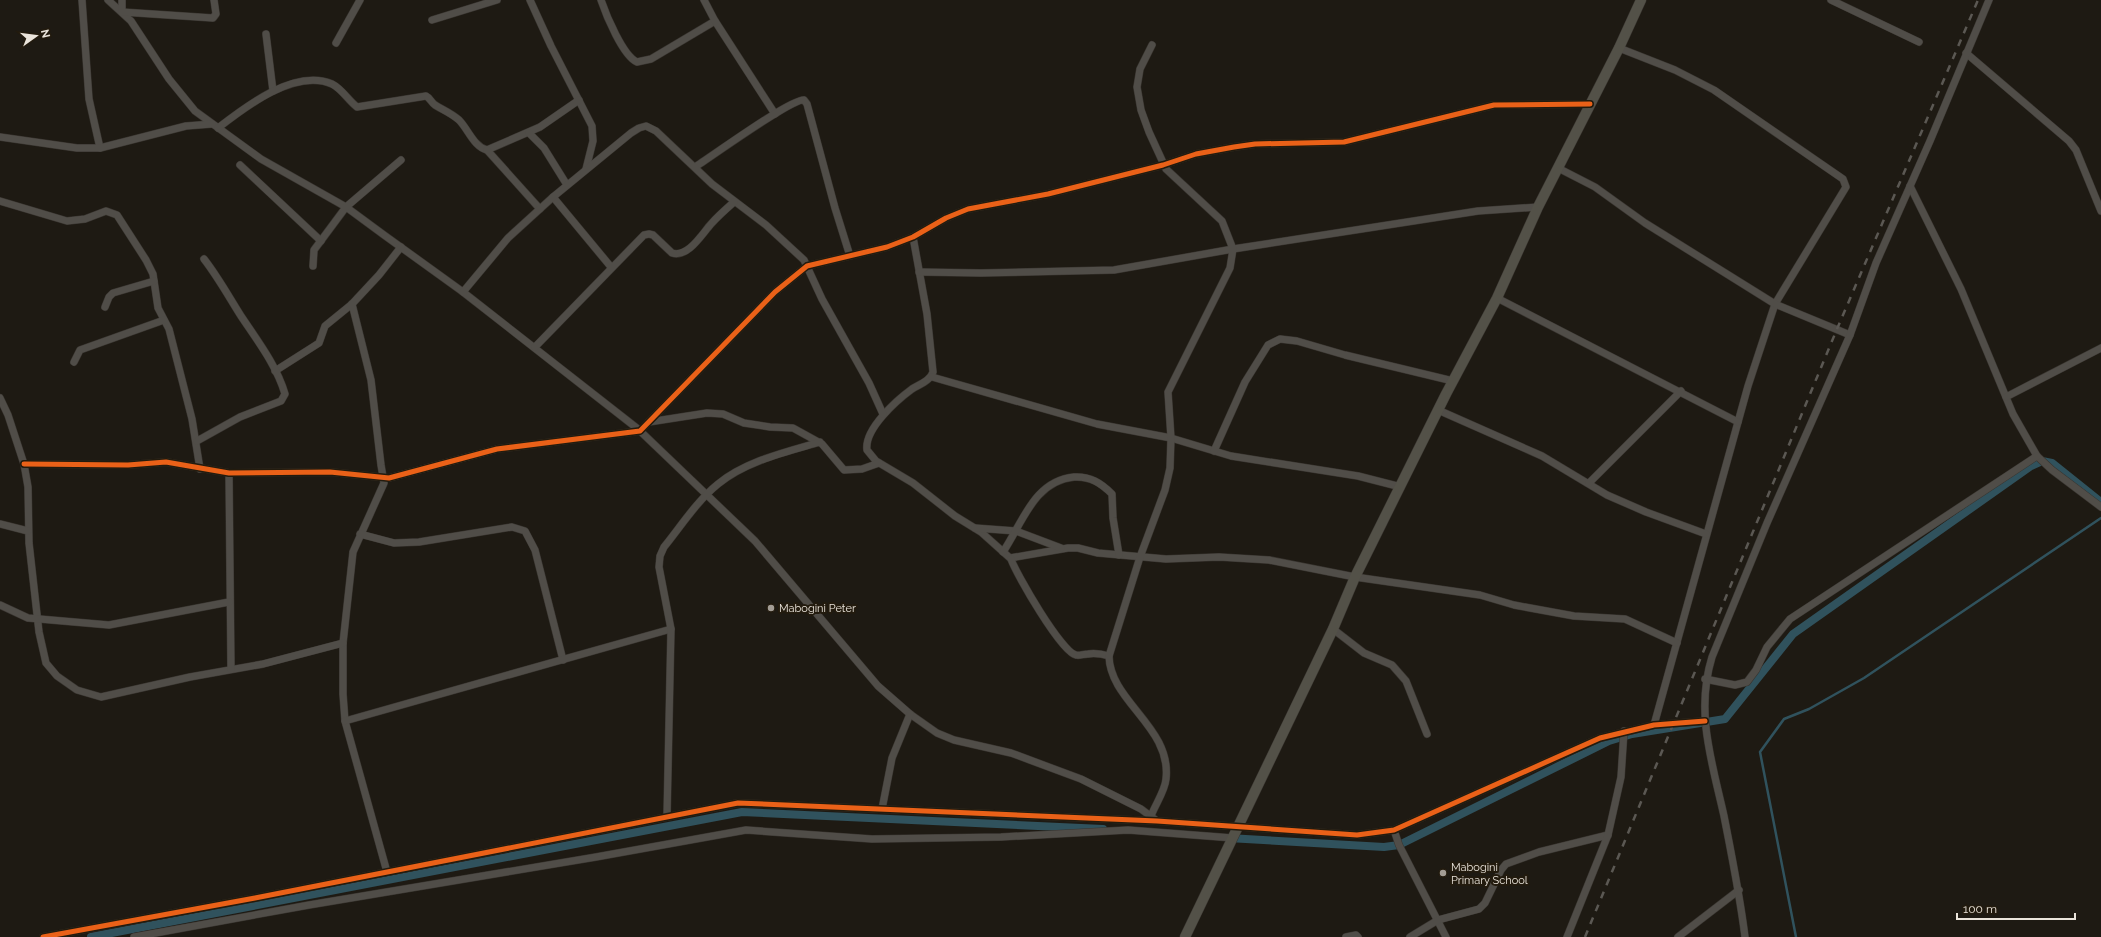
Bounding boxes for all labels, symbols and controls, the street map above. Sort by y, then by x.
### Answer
north arrow [16,16,56,56]
text: N [38,28,53,39]
place label: Mabogini Peter [779,602,856,615]
marker: Mabogini Peter [766,603,776,613]
place label: Mabogini Primary School [1451,861,1528,887]
marker: Mabogini Primary School [1438,868,1448,878]
scale bar [1957,895,2075,921]
text: 100 m [1963,902,1997,916]

